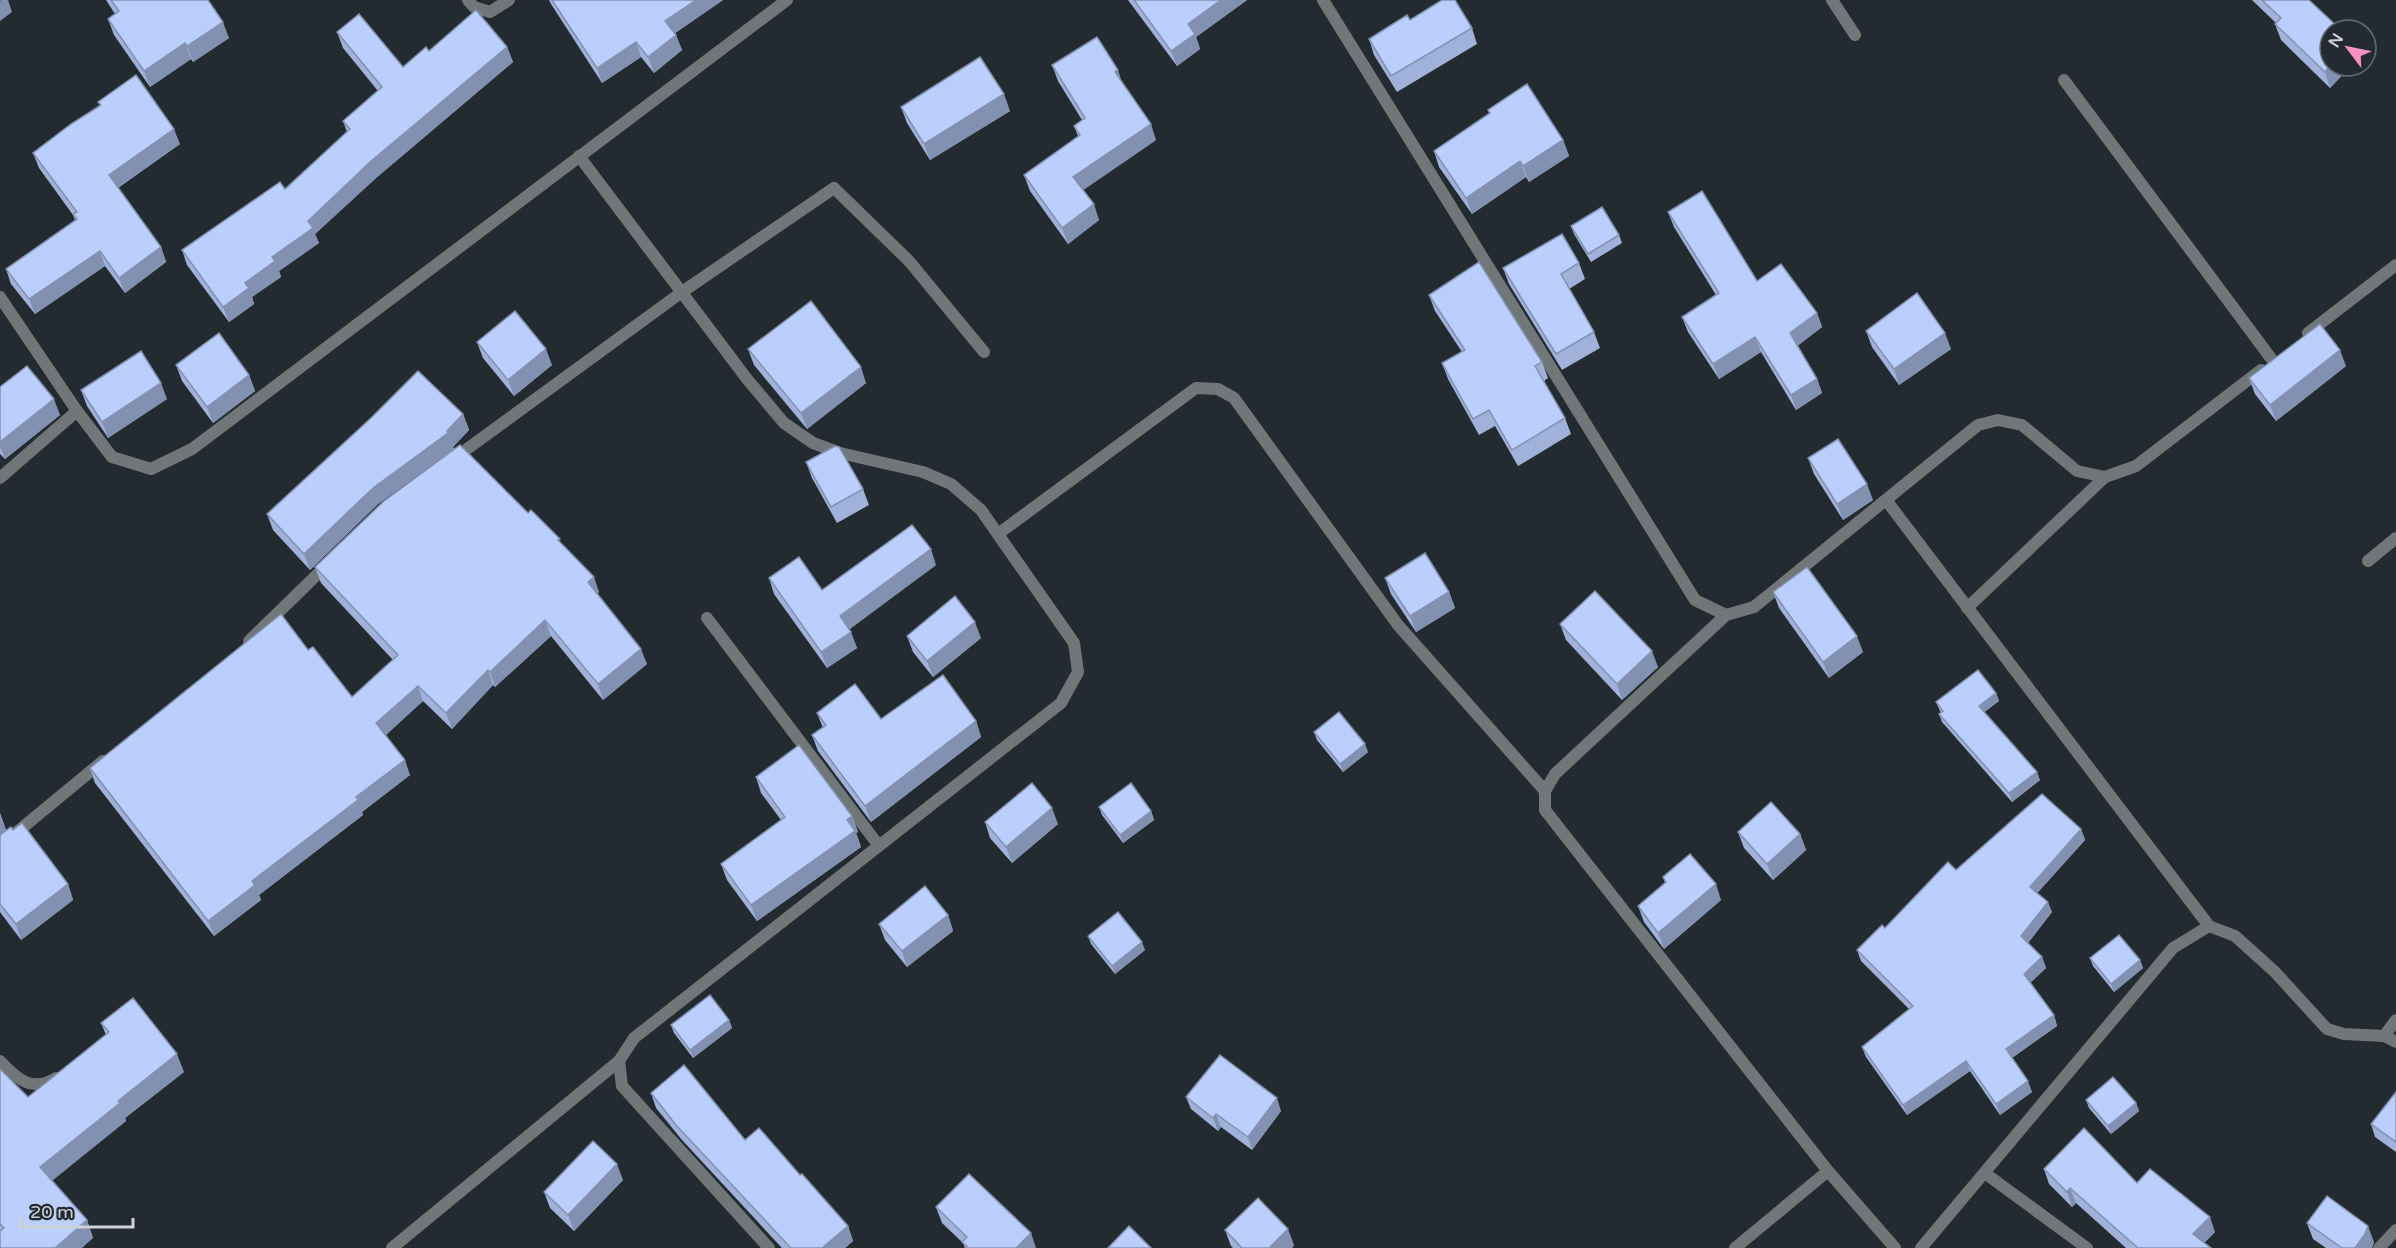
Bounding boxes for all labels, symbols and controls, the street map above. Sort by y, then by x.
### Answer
north arrow [2318,18,2378,78]
text: N [2324,30,2348,51]
scale bar [21,1191,134,1229]
text: 20 m [30,1201,74,1223]

